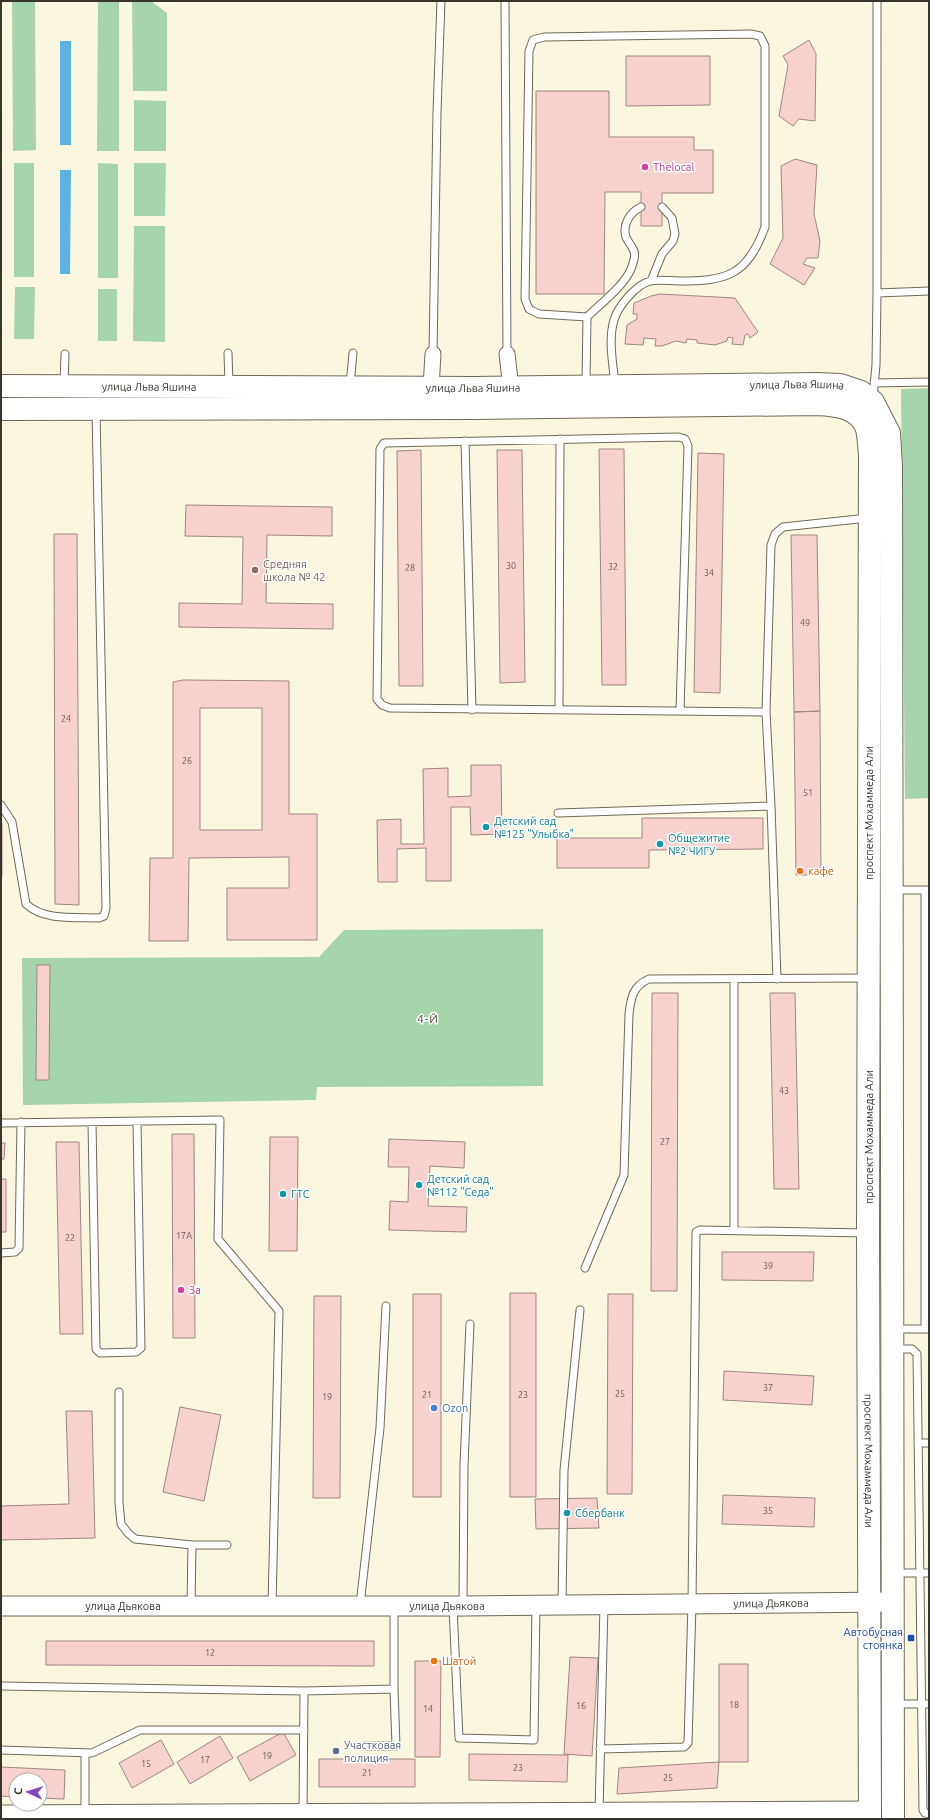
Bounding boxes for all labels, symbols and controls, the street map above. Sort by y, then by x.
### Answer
place label: Thelocal [653,161,695,173]
marker: Thelocal [640,162,650,172]
street label: улица Льва Яшина [750,378,846,392]
street label: улица Льва Яшина [102,380,196,393]
street label: улица Льва Яшина [426,381,520,394]
place label: Средняя школа № 42 [263,558,325,583]
house number: 30 [506,561,516,571]
house number: 32 [608,562,618,572]
house number: 28 [405,563,415,573]
marker: Средняя школа № 42 [250,565,260,575]
house number: 34 [704,568,714,578]
house number: 49 [800,618,810,628]
house number: 24 [61,714,71,724]
street label: проспект Мохаммеда Али [863,746,875,880]
house number: 26 [182,756,192,766]
house number: 51 [803,788,813,798]
place label: Детский сад №125 "Улыбка" [494,815,574,840]
marker: Детский сад №125 "Улыбка" [481,822,491,832]
place label: Общежитие №2 ЧИГУ [668,832,730,857]
marker: Общежитие №2 ЧИГУ [655,839,665,849]
place label: кафе [808,865,834,877]
marker: кафе [795,866,805,876]
district label: 4-Й [417,1012,439,1025]
street label: проспект Мохаммеда Али [863,1070,875,1204]
house number: 43 [779,1086,789,1096]
house number: 27 [660,1137,670,1147]
place label: Детский сад №112 "Седа" [427,1173,494,1198]
marker: Детский сад №112 "Седа" [414,1180,424,1190]
place label: ГТС [291,1188,310,1200]
marker: ГТС [278,1189,288,1199]
house number: 17А [176,1231,192,1241]
house number: 22 [65,1233,75,1243]
house number: 39 [763,1261,773,1271]
place label: За [189,1284,201,1296]
marker: За [176,1285,186,1295]
house number: 37 [763,1383,773,1393]
house number: 25 [615,1389,625,1399]
house number: 21 [422,1390,432,1400]
house number: 23 [518,1390,528,1400]
house number: 19 [322,1392,332,1402]
street label: проспект Мохаммеда Али [863,1394,875,1528]
place label: Ozon [442,1402,468,1414]
marker: Ozon [429,1403,439,1413]
house number: 35 [763,1506,773,1516]
place label: Сбербанк [575,1507,625,1519]
marker: Сбербанк [562,1508,572,1518]
street label: улица Дьякова [733,1597,809,1609]
street label: улица Дьякова [85,1600,161,1612]
street label: улица Дьякова [409,1600,485,1612]
place label: Автобусная стоянка [844,1626,903,1651]
marker: Автобусная стоянка [906,1633,916,1643]
house number: 12 [205,1648,215,1658]
place label: Шатой [442,1655,476,1667]
marker: Шатой [429,1656,439,1666]
house number: 18 [729,1700,739,1710]
house number: 16 [576,1701,586,1711]
house number: 14 [423,1704,433,1714]
place label: Участковая полиция [344,1739,401,1764]
marker: Участковая полиция [331,1746,341,1756]
house number: 19 [262,1751,272,1761]
house number: 17 [200,1755,210,1765]
house number: 15 [141,1759,151,1769]
house number: 23 [513,1763,523,1773]
house number: 21 [362,1768,372,1778]
north arrow [8,1772,48,1812]
house number: 25 [663,1773,673,1783]
text: С [12,1787,24,1795]

